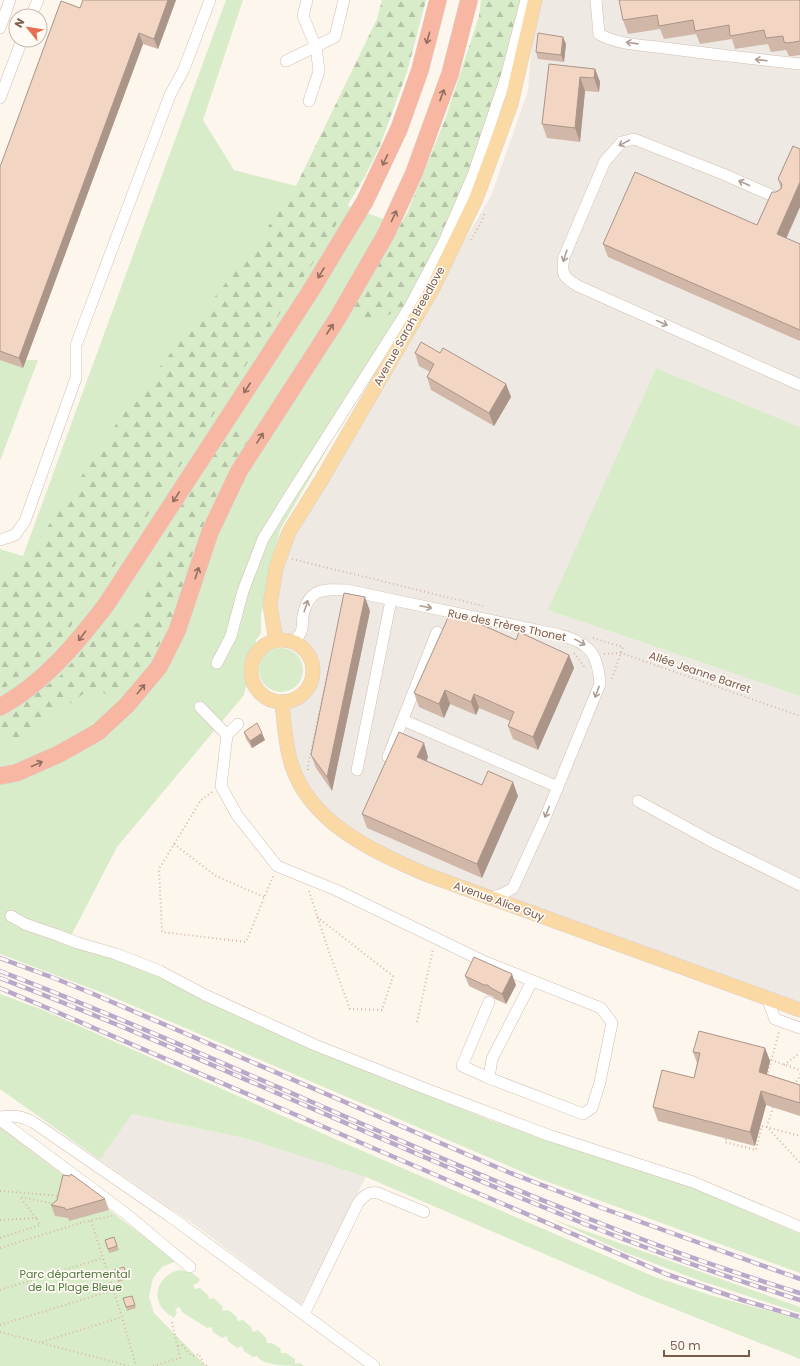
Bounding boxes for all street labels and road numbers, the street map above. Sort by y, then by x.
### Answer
street label: Avenue Sarah Breedlove [369,263,449,389]
street label: Rue des Frères Thonet [446,605,568,645]
street label: Allée Jeanne Barret [647,647,753,697]
street label: Avenue Alice Guy [451,877,547,925]

